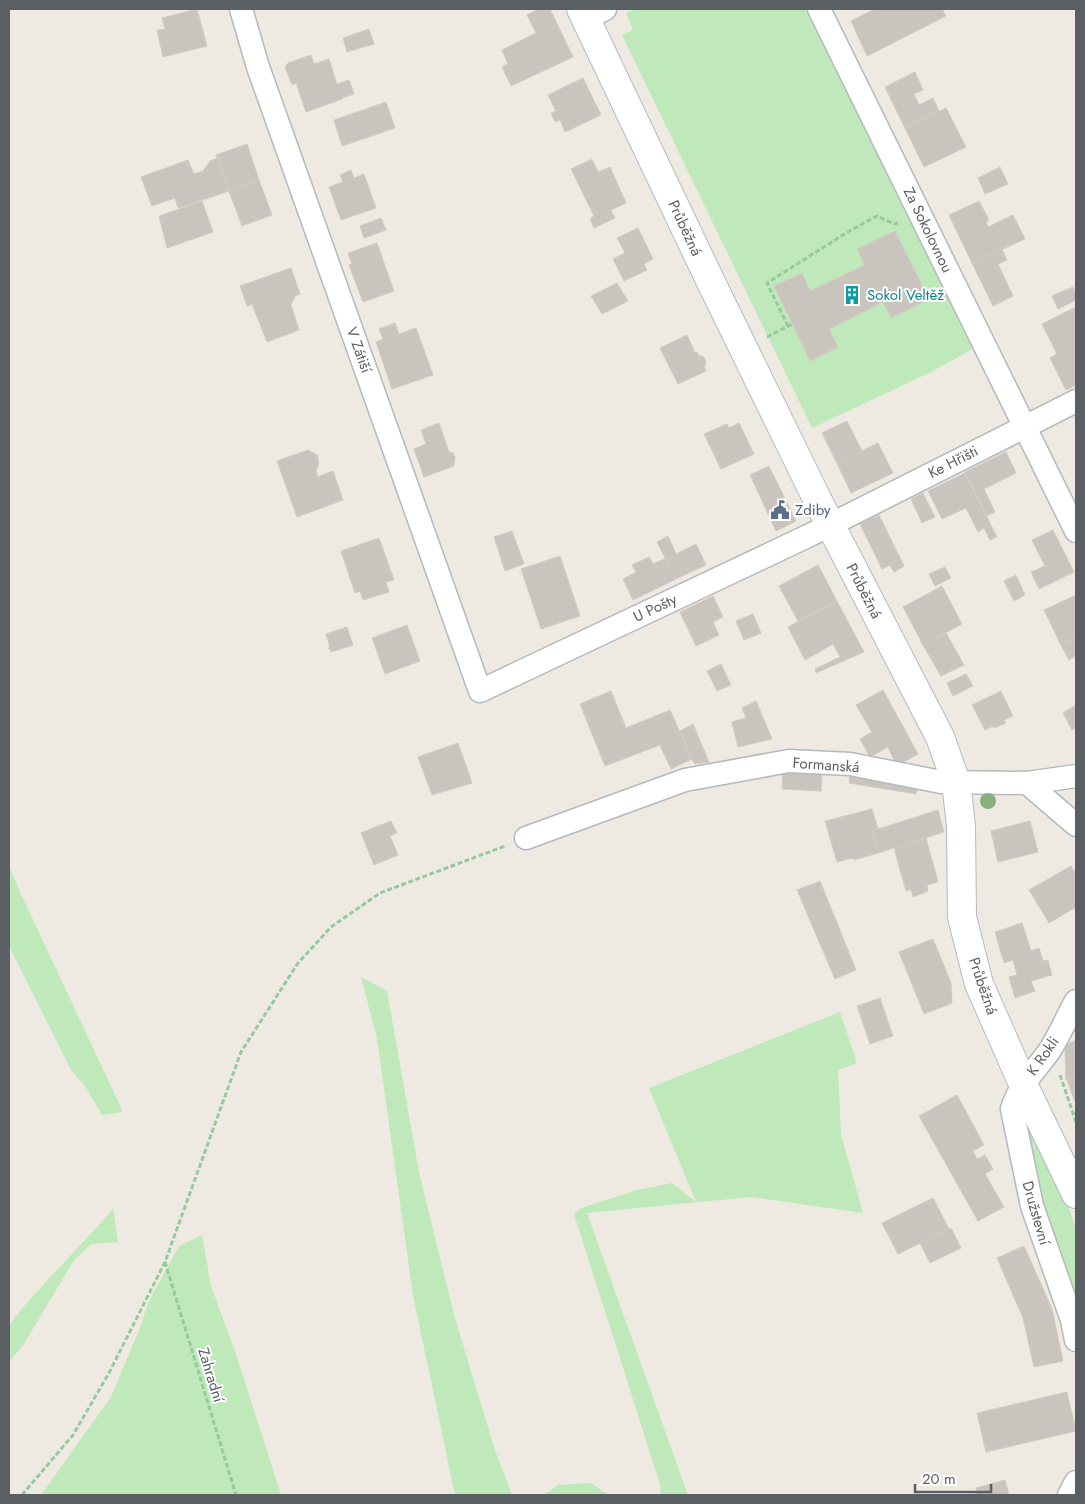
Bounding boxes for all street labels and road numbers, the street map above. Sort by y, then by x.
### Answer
street label: Za Sokolovnou [898,183,958,277]
street label: Průběžná [663,196,707,260]
street label: V Zátiší [341,324,378,377]
street label: Ke Hřišti [924,440,982,484]
street label: Průběžná [841,560,887,622]
street label: U Pošty [629,588,681,628]
street label: Formanská [792,752,860,778]
street label: Průběžná [963,954,1003,1018]
street label: K Rokli [1022,1032,1064,1080]
street label: Družstevní [1016,1178,1056,1249]
street label: Zahradní [192,1345,230,1406]

